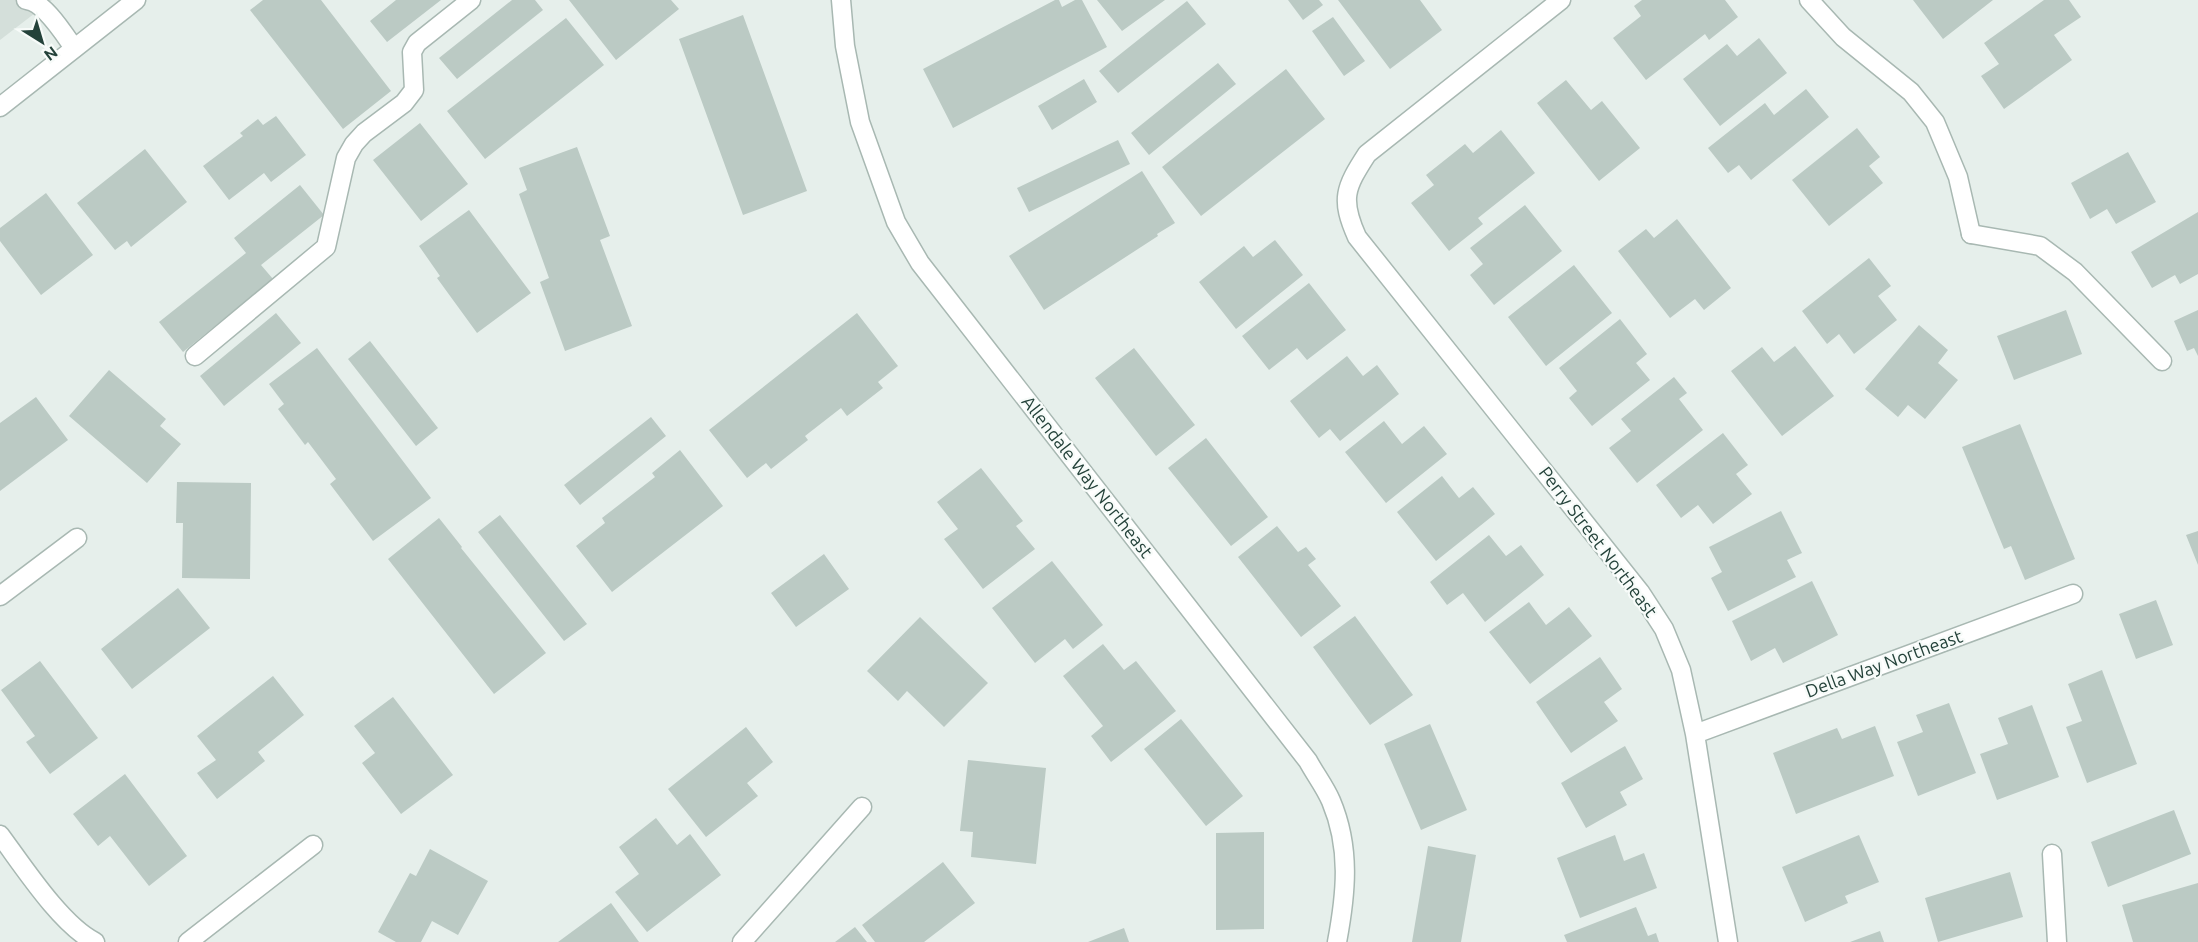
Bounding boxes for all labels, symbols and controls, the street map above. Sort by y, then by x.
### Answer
north arrow [12,12,72,72]
text: N [41,43,61,65]
street label: Allendale Way Northeast [1018,391,1157,561]
street label: Perry Street Northeast [1536,462,1662,621]
street label: Della Way Northeast [1803,625,1965,701]

